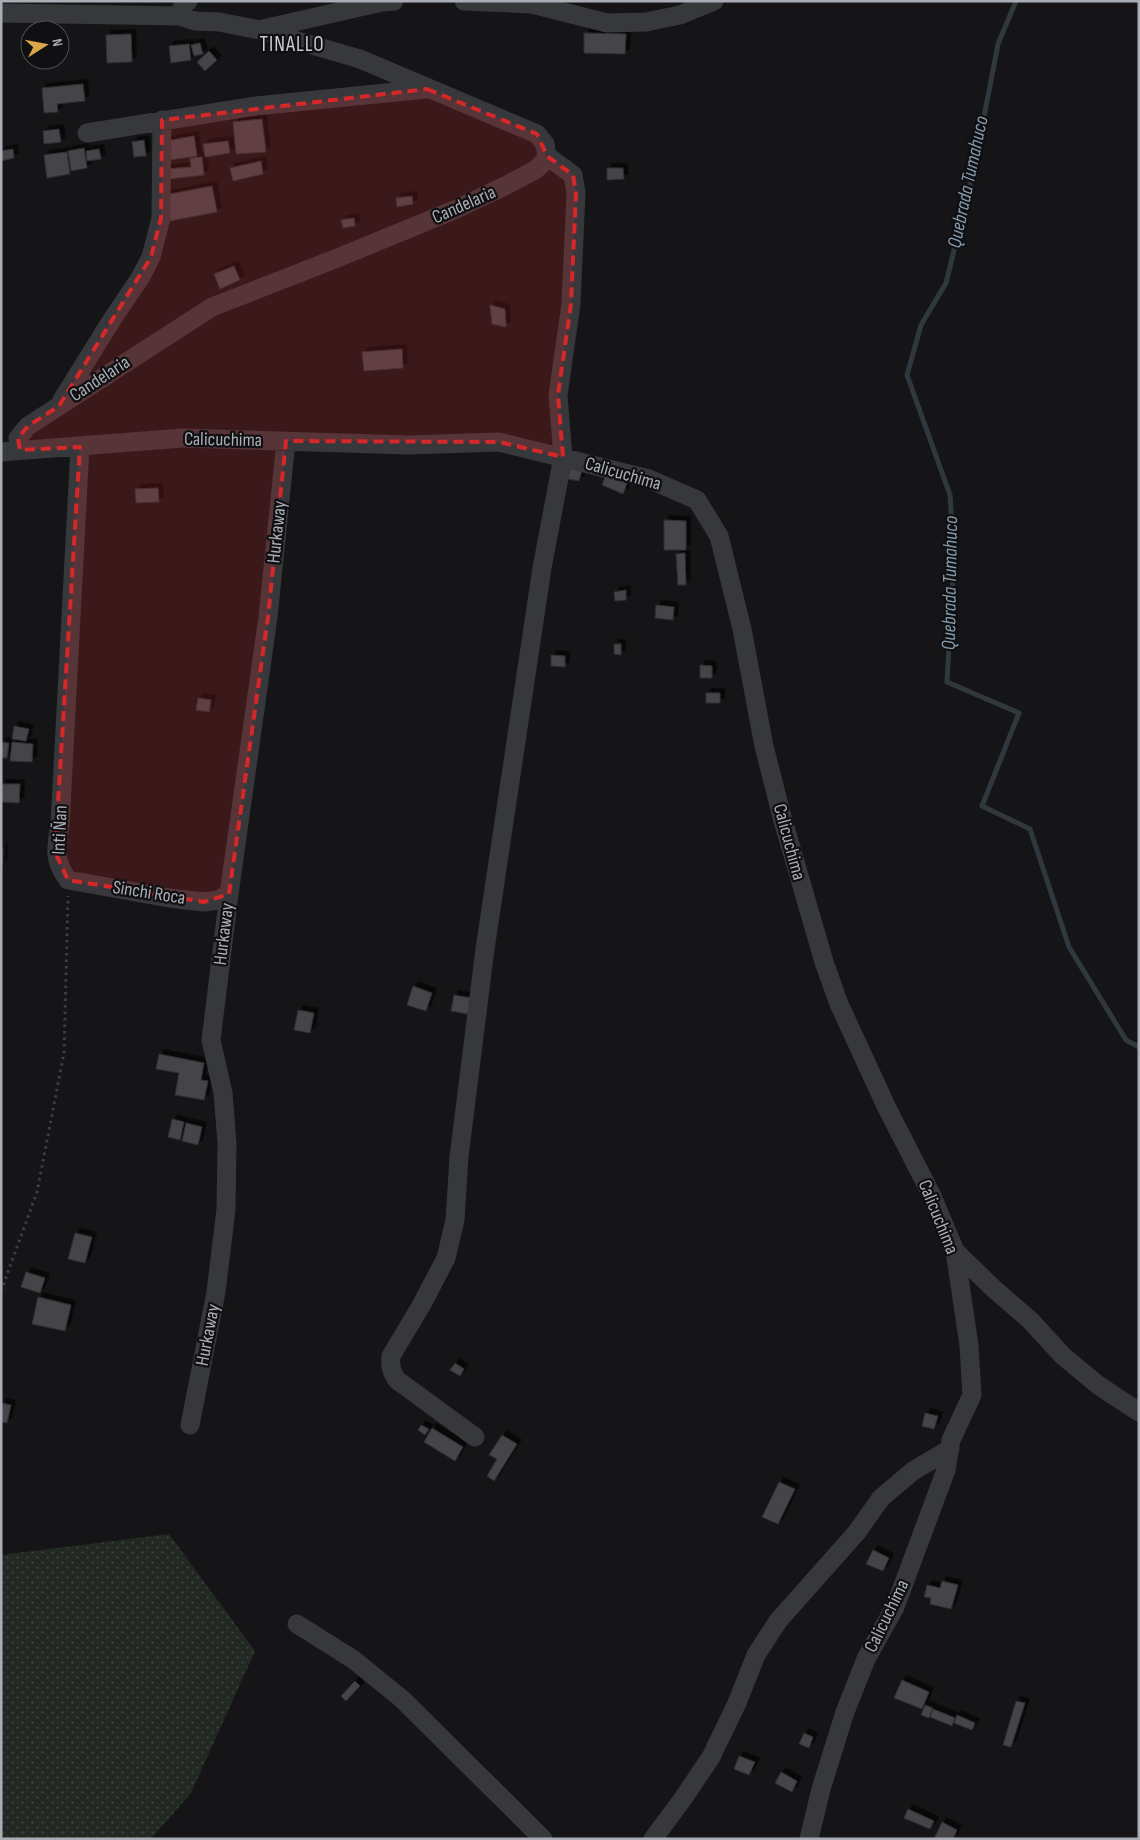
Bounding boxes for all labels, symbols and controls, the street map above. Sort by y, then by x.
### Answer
north arrow [20,20,70,70]
district label: TINALLO [259,32,325,57]
text: N [48,37,66,48]
water label: Quebrada Tumahuco [942,114,994,250]
street label: Candelaria [429,181,499,229]
street label: Candelaria [66,351,134,407]
street label: Calicuchima [184,428,262,452]
street label: Calicuchima [582,452,664,496]
street label: Hurkaway [262,499,292,564]
water label: Quebrada Tumahuco [937,516,963,650]
street label: Calicuchima [768,801,810,883]
street label: Inti Ñan [47,805,73,855]
street label: Sinchi Roca [111,876,187,910]
street label: Hurkaway [209,901,239,966]
street label: Calicuchima [913,1177,963,1257]
street label: Hurkaway [191,1302,225,1368]
street label: Calicuchima [860,1576,914,1656]

